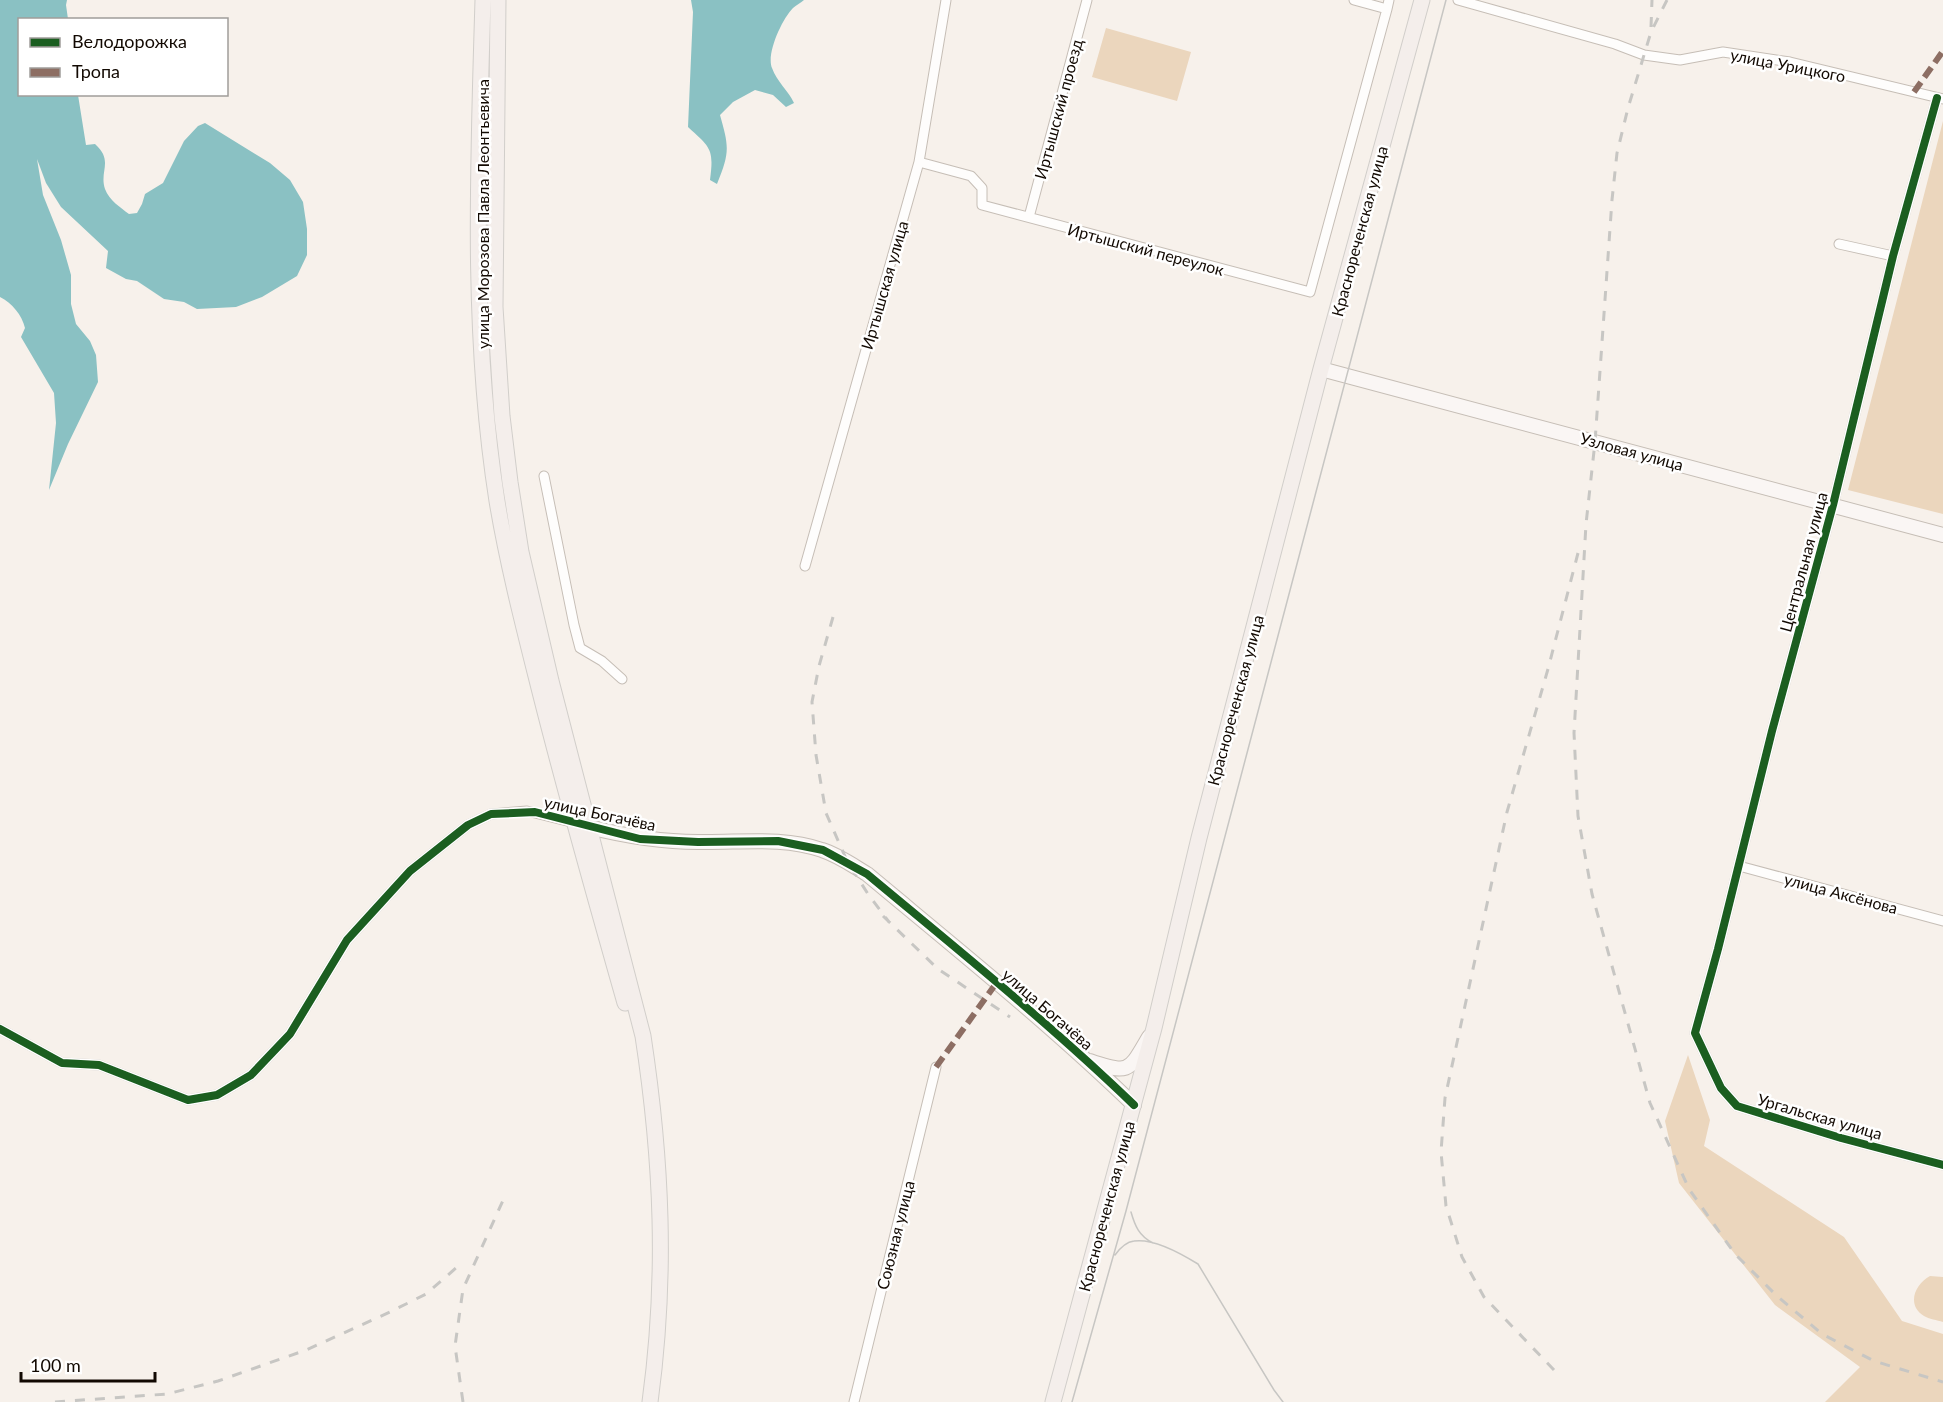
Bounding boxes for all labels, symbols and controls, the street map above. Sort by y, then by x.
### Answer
legend [18,18,228,96]
text: Велодорожка [72,30,187,52]
street label: Иртышский проезд [1030,37,1086,181]
street label: улица Урицкого [1729,45,1847,85]
text: Тропа [72,60,120,82]
street label: улица Морозова Павла Леонтьевича [473,79,492,349]
street label: Краснореченская улица [1327,144,1391,318]
street label: Иртышская улица [857,218,911,352]
street label: Иртышский переулок [1066,219,1227,279]
street label: Узловая улица [1578,428,1686,474]
street label: Центральная улица [1775,490,1831,634]
street label: Краснореченская улица [1203,613,1267,787]
street label: улица Богачёва [542,792,658,834]
street label: улица Аксёнова [1782,869,1900,917]
street label: улица Богачёва [999,964,1097,1054]
street label: Ургальская улица [1755,1089,1885,1143]
street label: Краснореченская улица [1074,1119,1138,1293]
street label: Союзная улица [872,1178,918,1292]
scale bar [21,1345,154,1383]
text: 100 m [30,1354,81,1376]

